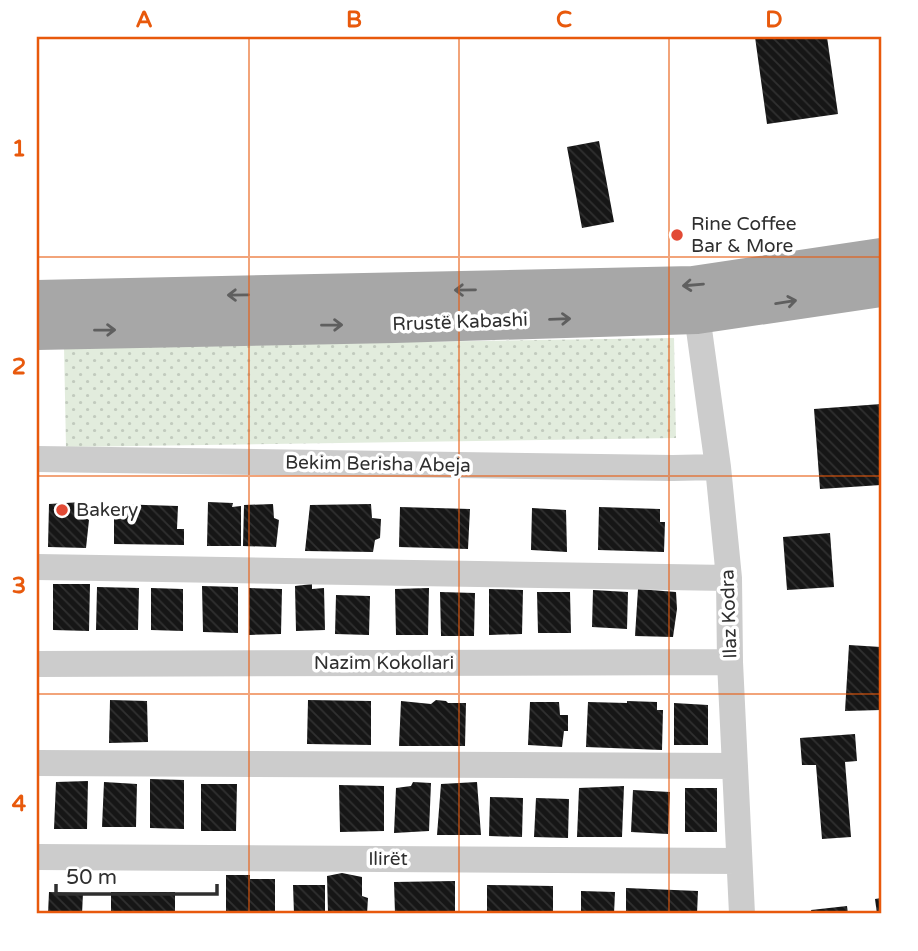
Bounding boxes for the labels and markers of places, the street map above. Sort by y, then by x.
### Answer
place label: Rine Coffee Bar & More [691,213,797,257]
marker: Rine Coffee Bar & More [669,227,685,243]
place label: Bakery [76,499,138,521]
marker: Bakery [54,502,70,518]

